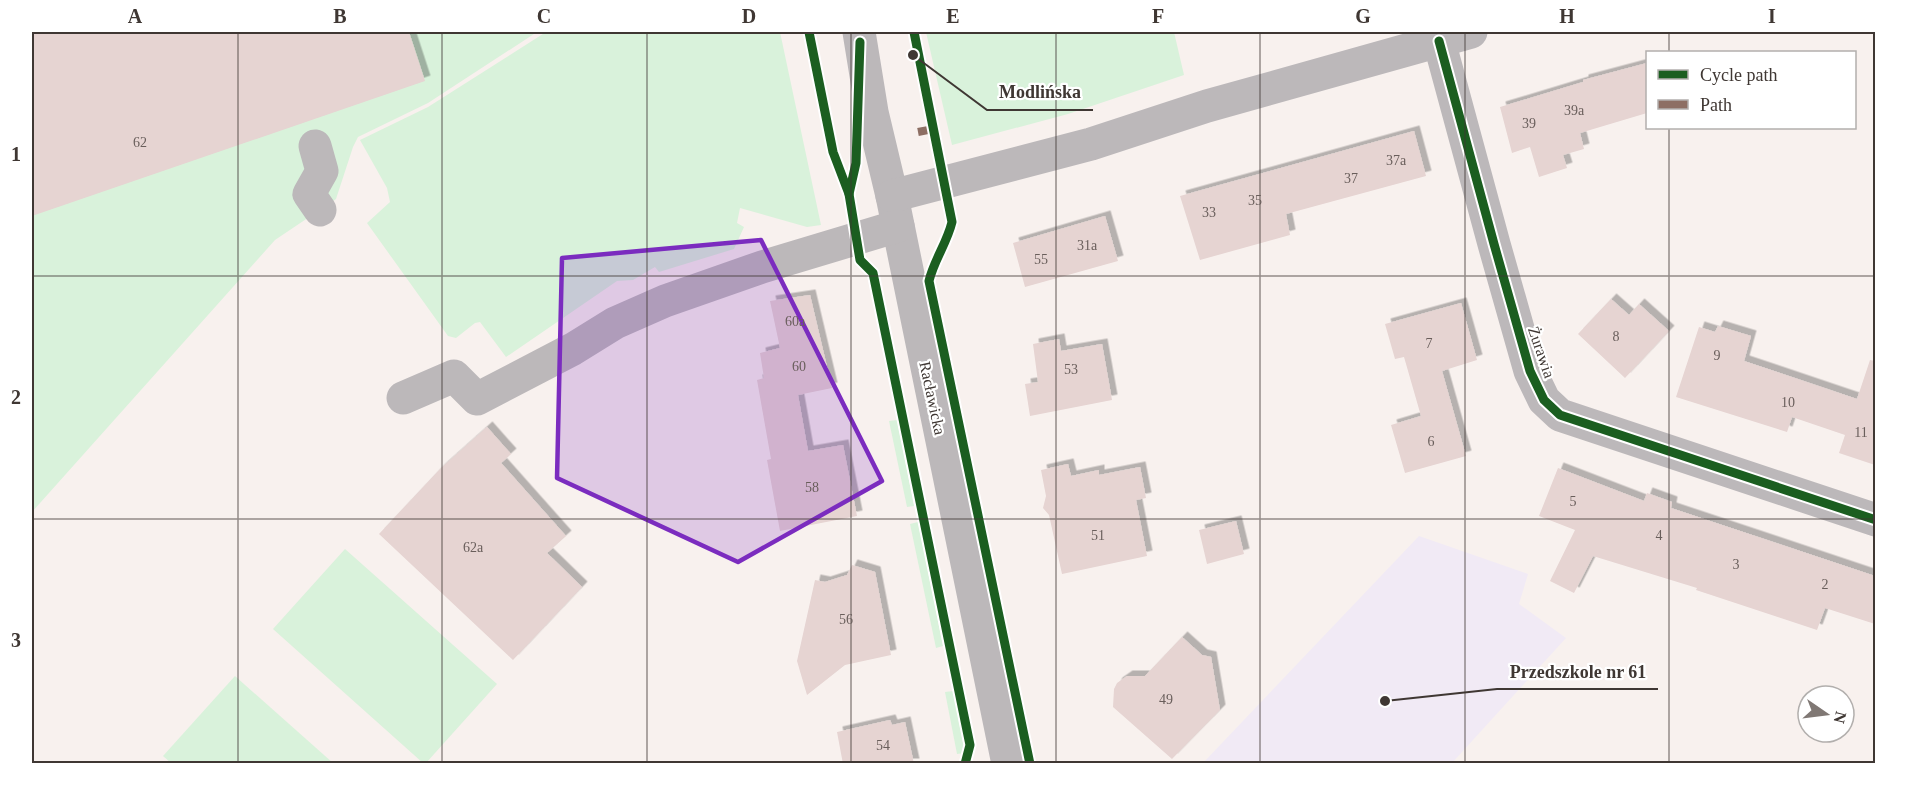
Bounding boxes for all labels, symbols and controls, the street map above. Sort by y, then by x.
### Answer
text: A [128,5,143,27]
text: B [333,5,347,27]
text: C [537,5,551,27]
text: D [742,5,756,27]
text: E [946,5,960,27]
text: F [1152,5,1164,27]
text: G [1355,5,1371,27]
text: H [1559,5,1575,27]
text: I [1768,5,1776,27]
legend [1646,51,1856,129]
text: Cycle path [1700,65,1777,85]
callout: Modlińska [987,74,1093,110]
text: Modlińska [999,82,1081,102]
text: Path [1700,95,1732,115]
house number: 39a [1564,103,1585,118]
house number: 39 [1522,116,1536,131]
house number: 62 [133,135,147,150]
text: 1 [11,143,21,165]
house number: 37a [1386,153,1407,168]
house number: 37 [1344,171,1358,186]
house number: 35 [1248,193,1262,208]
house number: 33 [1202,205,1216,220]
house number: 31a [1077,238,1098,253]
house number: 55 [1034,252,1048,267]
house number: 60a [785,314,806,329]
street label: Żurawia [1525,324,1558,380]
house number: 8 [1613,329,1620,344]
house number: 7 [1426,336,1433,351]
house number: 9 [1714,348,1721,363]
house number: 60 [792,359,806,374]
street label: Racławicka [916,360,949,436]
house number: 53 [1064,362,1078,377]
text: 2 [11,386,21,408]
house number: 10 [1781,395,1795,410]
house number: 11 [1854,425,1868,440]
house number: 6 [1428,434,1435,449]
house number: 58 [805,480,819,495]
house number: 5 [1570,494,1577,509]
house number: 51 [1091,528,1105,543]
house number: 4 [1656,528,1663,543]
house number: 62a [463,540,484,555]
house number: 3 [1733,557,1740,572]
house number: 2 [1822,577,1829,592]
house number: 56 [839,612,853,627]
text: 3 [11,629,21,651]
callout: Przedszkole nr 61 [1497,653,1658,689]
text: Przedszkole nr 61 [1510,662,1646,682]
north arrow [1796,684,1856,744]
house number: 49 [1159,692,1173,707]
text: N [1830,710,1850,726]
house number: 54 [876,738,890,753]

